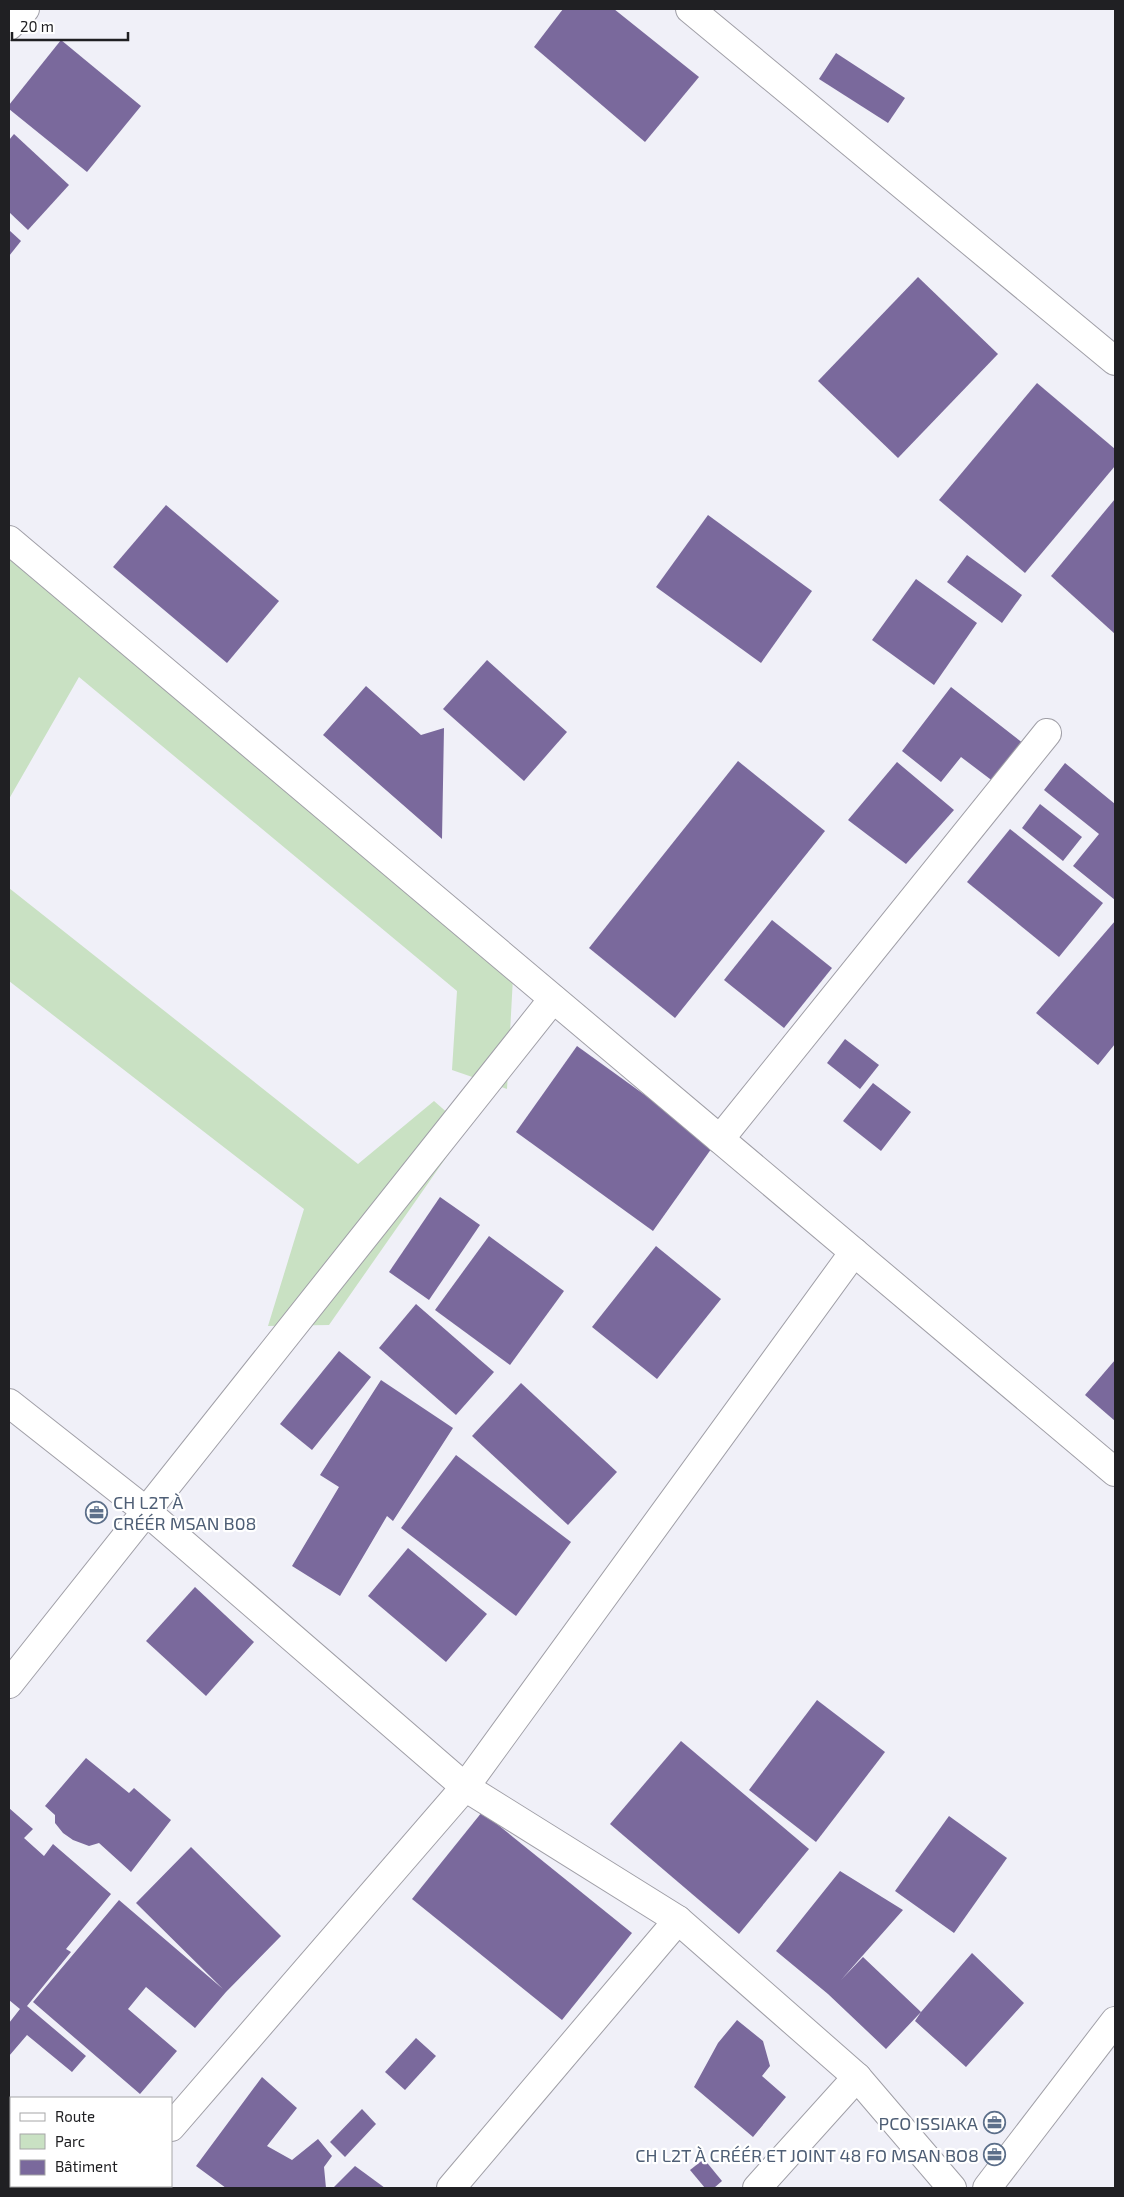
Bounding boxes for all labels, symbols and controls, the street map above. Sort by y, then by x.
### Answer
scale bar [12,10,129,42]
text: 20 m [20,17,54,35]
place label: CH L2T À CRÉÉR MSAN B08 [113,1491,256,1534]
office icon: CH L2T À CRÉÉR MSAN B08 [85,1500,109,1524]
legend [10,2097,172,2187]
text: Route [55,2107,95,2125]
office icon: PCO ISSIAKA [982,2111,1006,2135]
place label: PCO ISSIAKA [879,2112,979,2134]
text: Parc [55,2132,85,2150]
office icon: CH L2T À CRÉÉR ET JOINT 48 FO MSAN BO8 [983,2143,1007,2167]
place label: CH L2T À CRÉÉR ET JOINT 48 FO MSAN BO8 [635,2144,979,2166]
text: Bâtiment [55,2157,118,2175]

